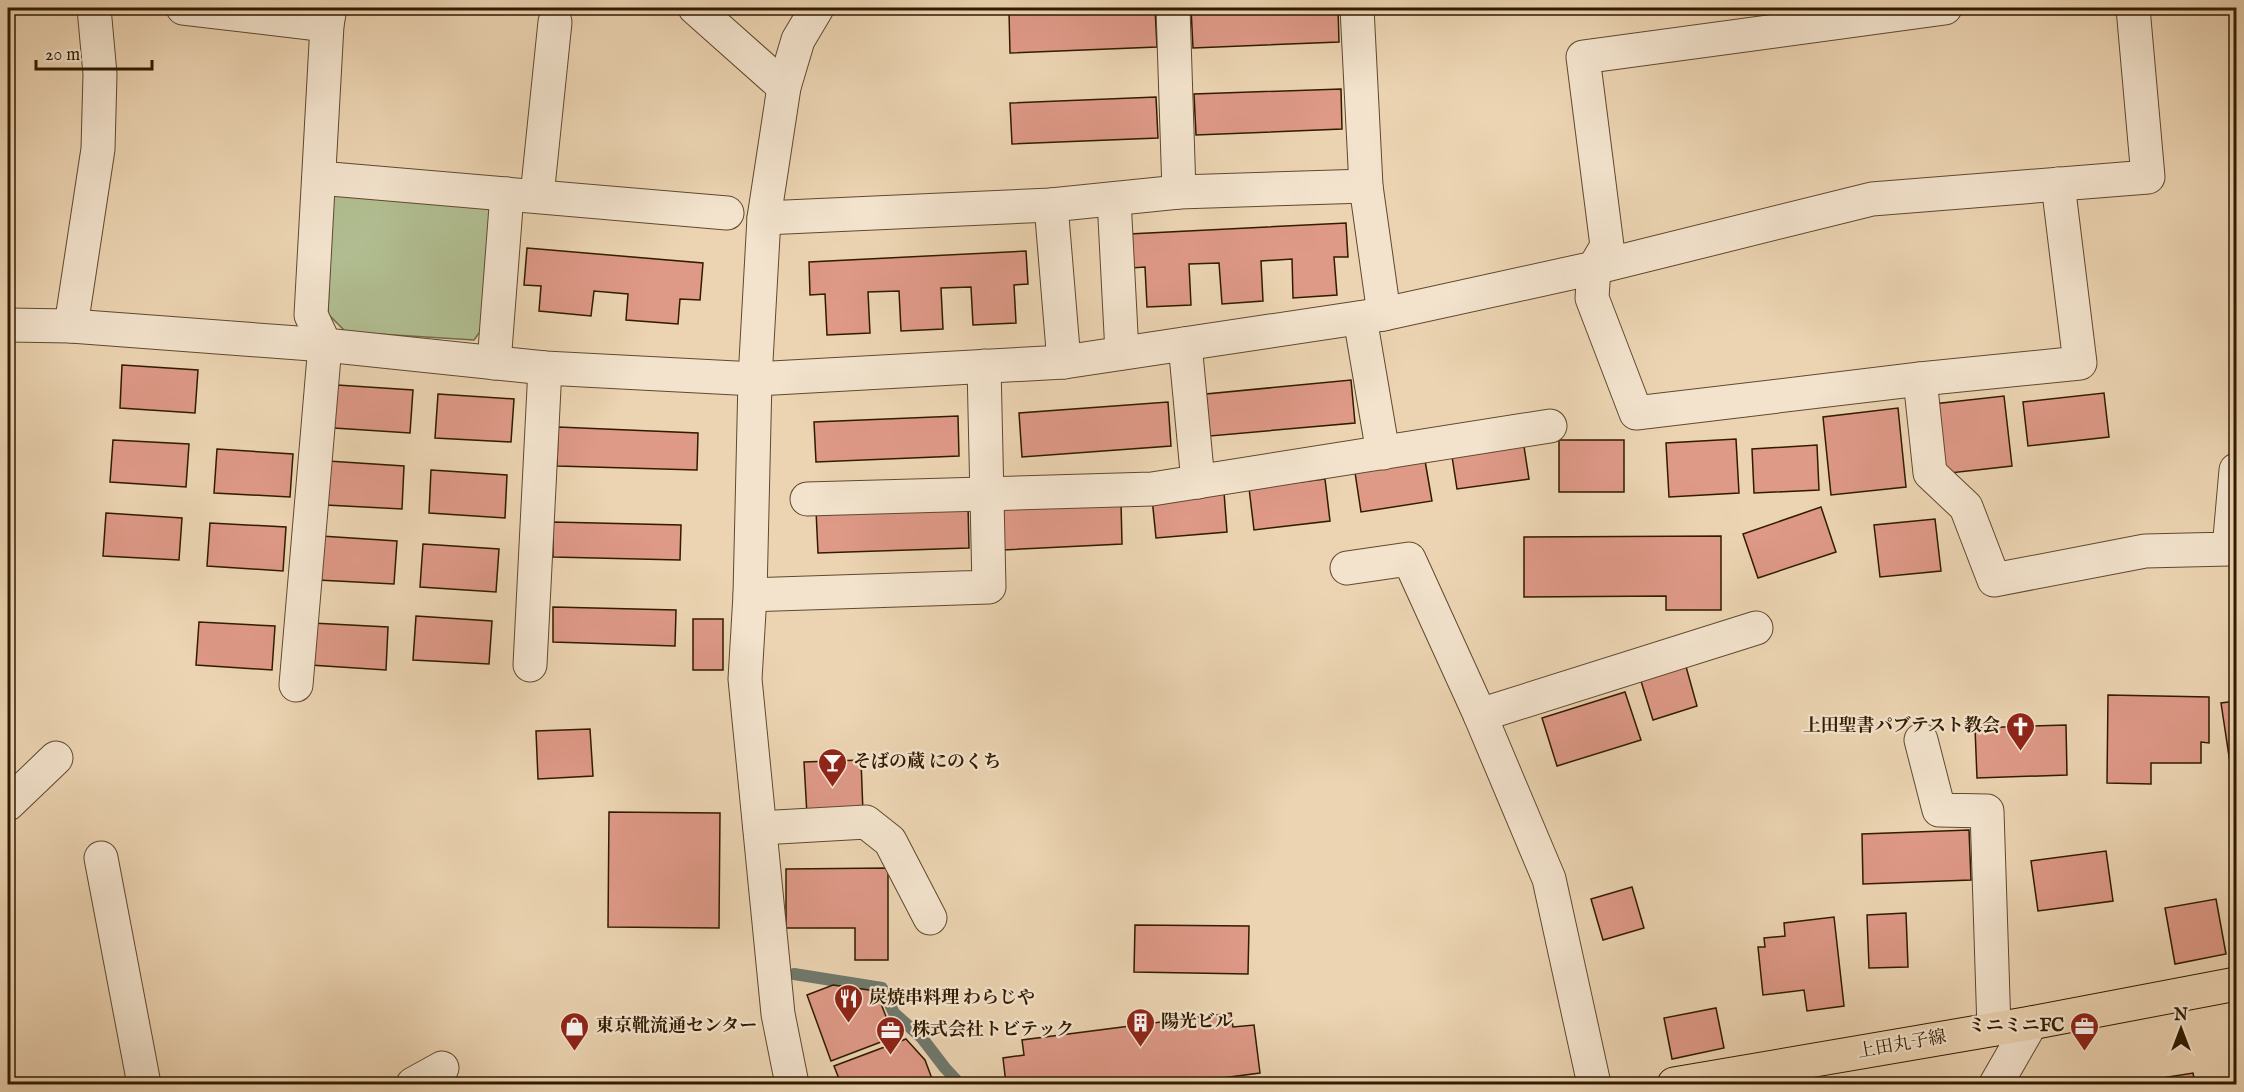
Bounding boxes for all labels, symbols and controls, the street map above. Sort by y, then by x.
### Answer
scale bar [36,33,152,71]
text: 20 m [45,44,80,67]
church icon: 上田聖書パブテスト教会 [2005,710,2037,752]
place label: 上田聖書パブテスト教会 [1803,715,2000,738]
bar icon: そばの蔵 にのくち [816,746,848,788]
place label: そばの蔵 にのくち [853,751,1001,774]
restaurant icon: 炭焼串料理 わらじや [832,982,864,1024]
place label: 炭焼串料理 わらじや [869,987,1035,1010]
north arrow [2151,999,2211,1059]
building icon: 陽光ビル [1124,1006,1156,1048]
text: N [2173,1006,2188,1026]
shop icon: 東京靴流通センター [559,1010,591,1052]
office icon: ミニミニFC [2069,1010,2101,1052]
place label: 陽光ビル [1161,1011,1233,1034]
office icon: 株式会社トビテック [875,1014,907,1056]
place label: 東京靴流通センター [596,1015,757,1038]
place label: ミニミニFC [1968,1015,2064,1038]
place label: 株式会社トビテック [912,1019,1074,1042]
street label: 上田丸子線 [1856,1026,1948,1064]

